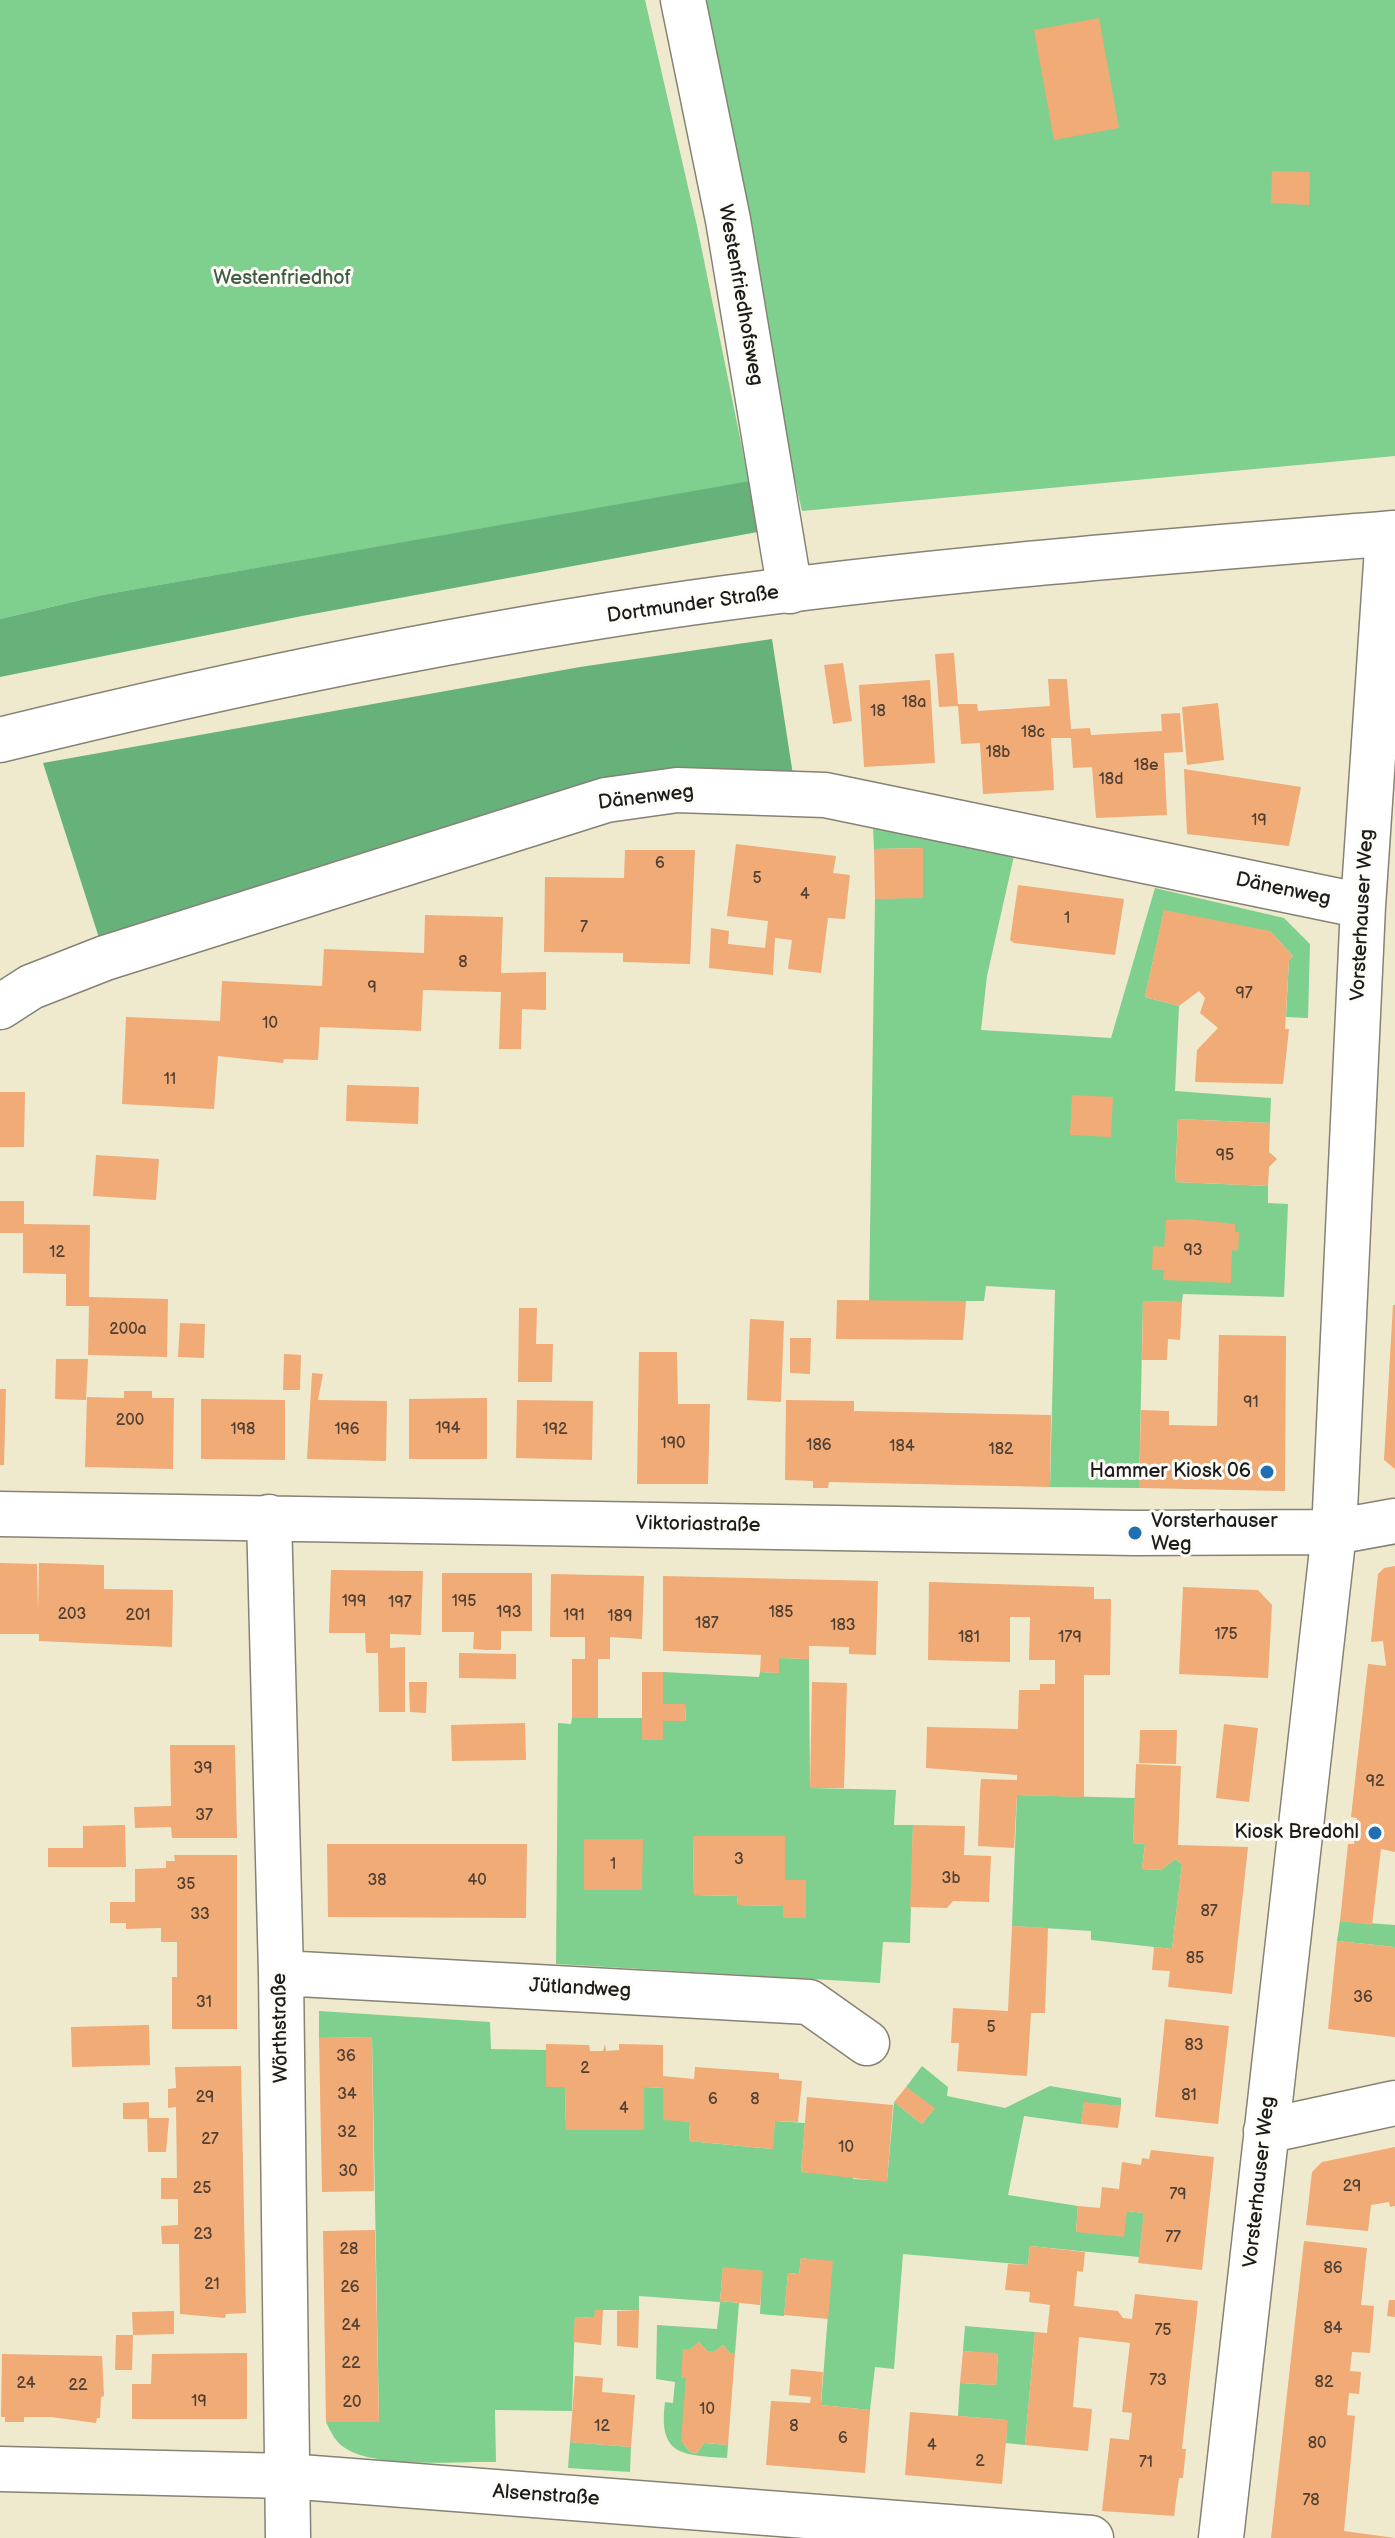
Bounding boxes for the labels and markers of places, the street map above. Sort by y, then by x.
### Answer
place label: Hammer Kiosk 06 [1089,1460,1251,1484]
marker: Hammer Kiosk 06 [1258,1463,1276,1481]
place label: Vorsterhauser Weg [1151,1510,1277,1557]
marker: Vorsterhauser Weg [1126,1524,1144,1542]
place label: Kiosk Bredohl [1234,1821,1359,1845]
marker: Kiosk Bredohl [1366,1824,1384,1842]

